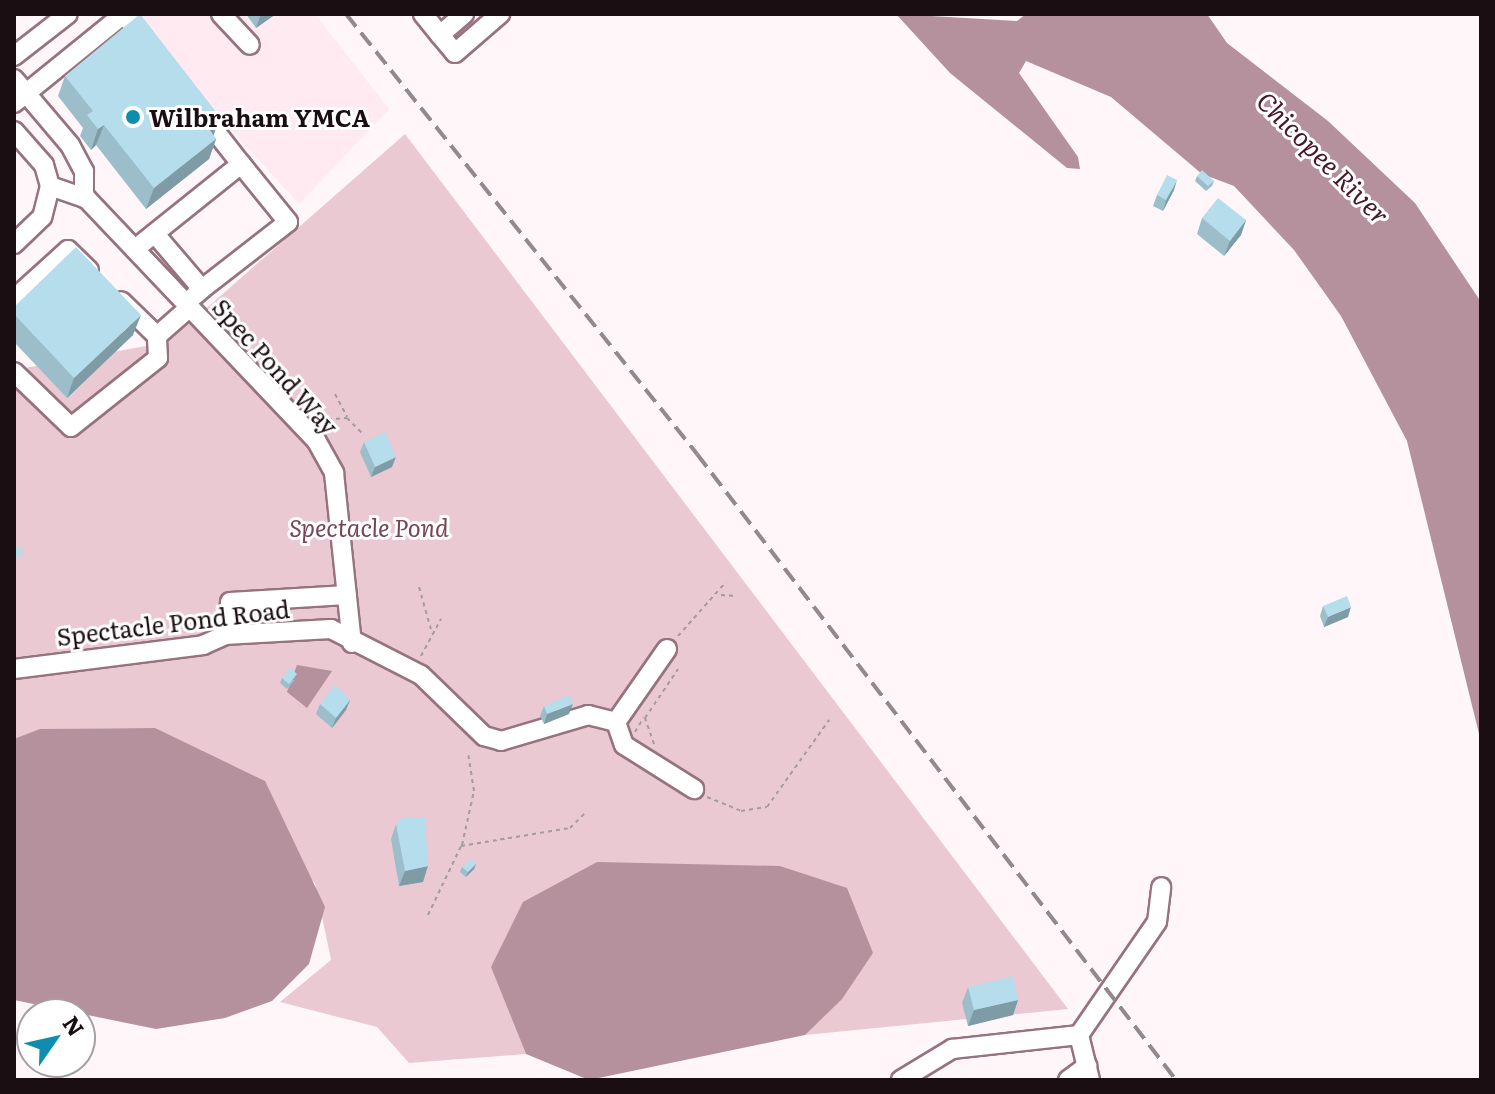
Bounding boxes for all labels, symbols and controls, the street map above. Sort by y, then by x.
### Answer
water label: Chicopee River [1251,84,1397,230]
place label: Wilbraham YMCA [149,103,370,131]
marker: Wilbraham YMCA [124,108,142,126]
street label: Spec Pond Way [207,292,345,440]
park label: Spectacle Pond [289,513,449,541]
street label: Spectacle Pond Road [55,593,291,651]
north arrow [16,998,96,1078]
text: N [56,1009,93,1042]

